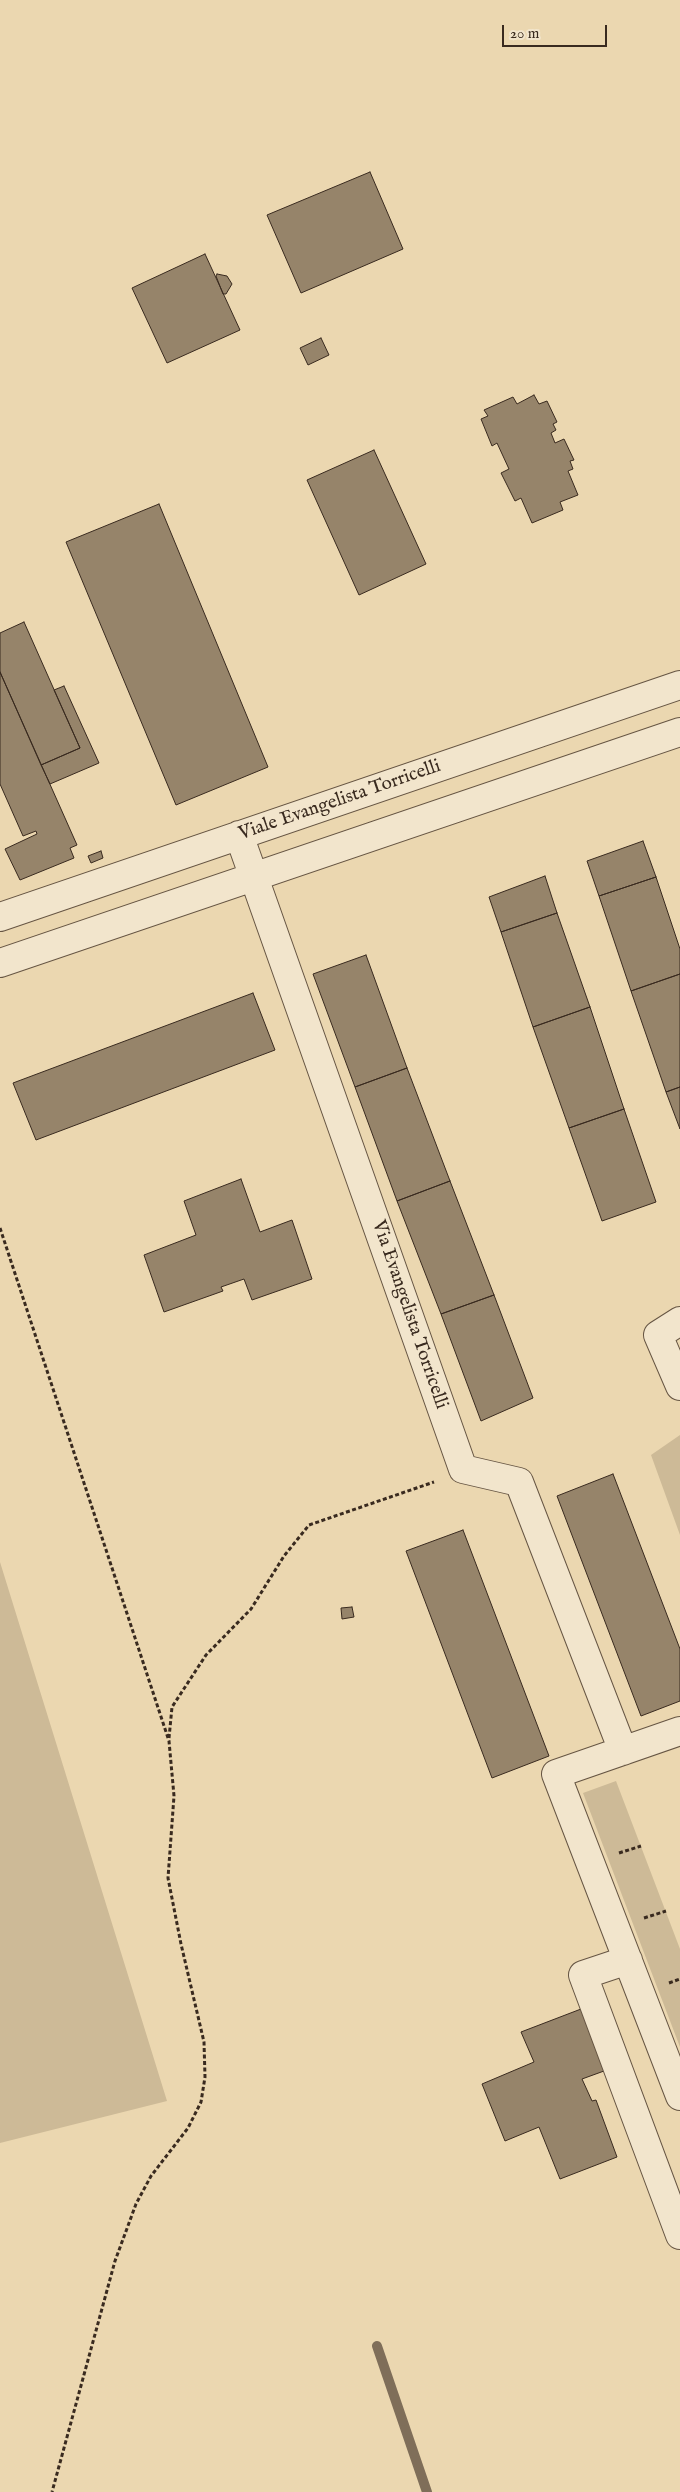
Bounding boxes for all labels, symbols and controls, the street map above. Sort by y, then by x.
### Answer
scale bar [505,15,610,47]
text: 20 m [510,24,539,43]
street label: Viale Evangelista Torricelli [236,756,444,846]
street label: Via Evangelista Torricelli [366,1218,452,1412]

